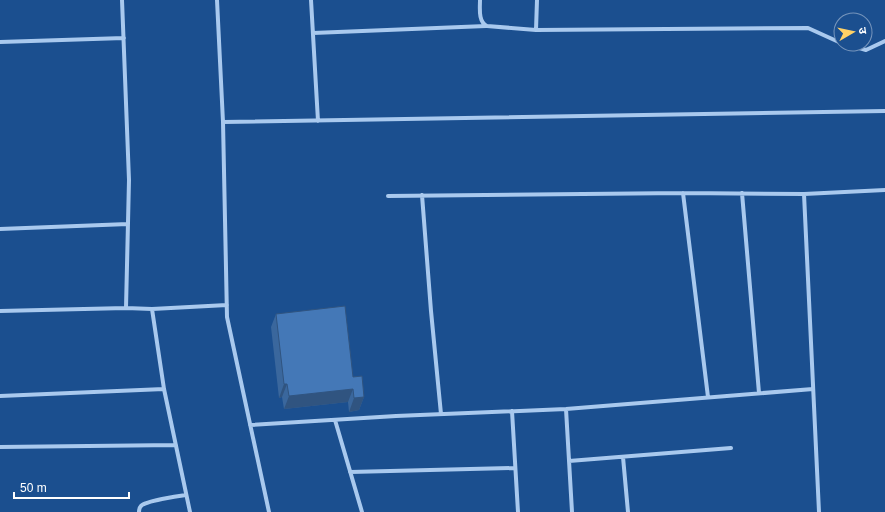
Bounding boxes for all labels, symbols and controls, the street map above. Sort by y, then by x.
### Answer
north arrow [833,12,873,52]
text: उ [856,26,869,35]
scale bar [14,474,129,500]
text: 50 m [20,481,47,495]

